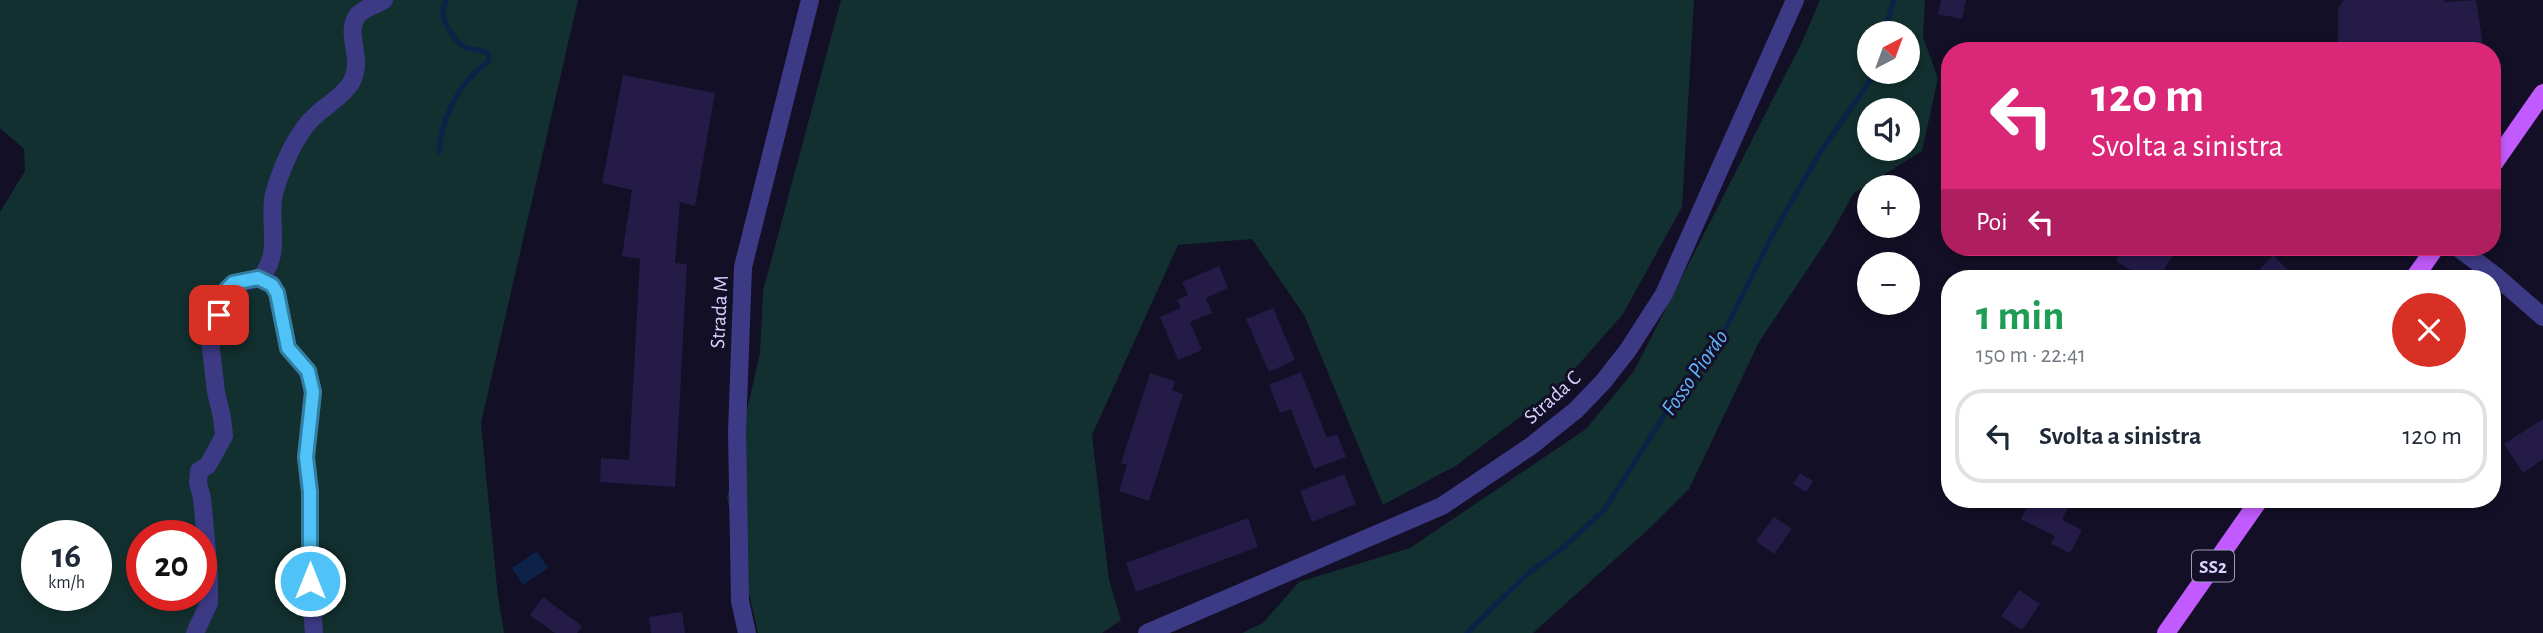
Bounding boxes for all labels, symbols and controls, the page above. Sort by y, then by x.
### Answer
north arrow [1857,21,1920,84]
map controls [1857,21,1920,315]
icon: left [1976,70,2067,161]
text: 120 m [2091,72,2204,121]
button: sound [1857,98,1920,161]
text: Svolta a sinistra [2091,130,2283,162]
button: + [1857,175,1920,238]
icon: left [2022,203,2060,241]
text: Poi [1976,209,2008,235]
button: − [1857,252,1920,315]
street label: Strada M [707,275,732,349]
pin [189,285,249,345]
button: close [2392,293,2466,367]
text: 1 min [1976,295,2065,337]
icon: arrive [200,296,238,334]
water label: Fosso Piordo [1658,326,1733,420]
text: 150 m · 22:41 [1976,344,2086,367]
street label: Strada C [1520,367,1585,428]
icon: left [1980,417,2018,455]
text: Svolta a sinistra [2039,423,2201,449]
text: 120 m [2402,423,2462,449]
speed limit sign: 20 [126,520,217,611]
text: 16 [52,539,81,574]
position arrow [273,544,347,618]
road number: SS2 [2192,551,2234,582]
text: km/h [48,574,85,592]

